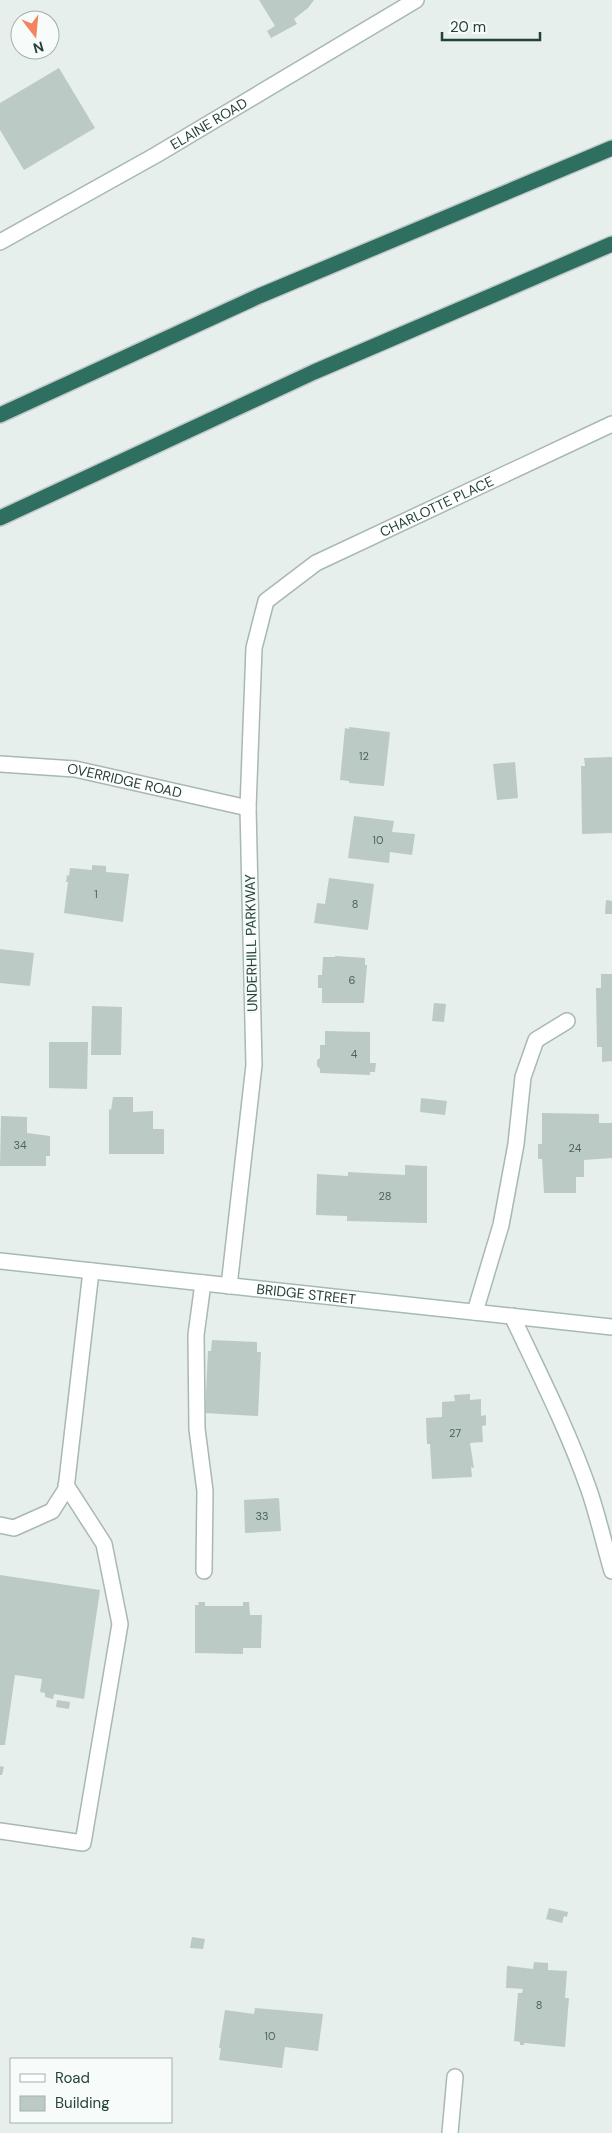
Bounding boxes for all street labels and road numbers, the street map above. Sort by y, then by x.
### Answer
street label: ELAINE ROAD [167,94,251,153]
street label: CHARLOTTE PLACE [377,472,496,541]
street label: OVERRIDGE ROAD [67,760,184,802]
street label: UNDERHILL PARKWAY [241,874,261,1012]
street label: BRIDGE STREET [256,1280,357,1308]

